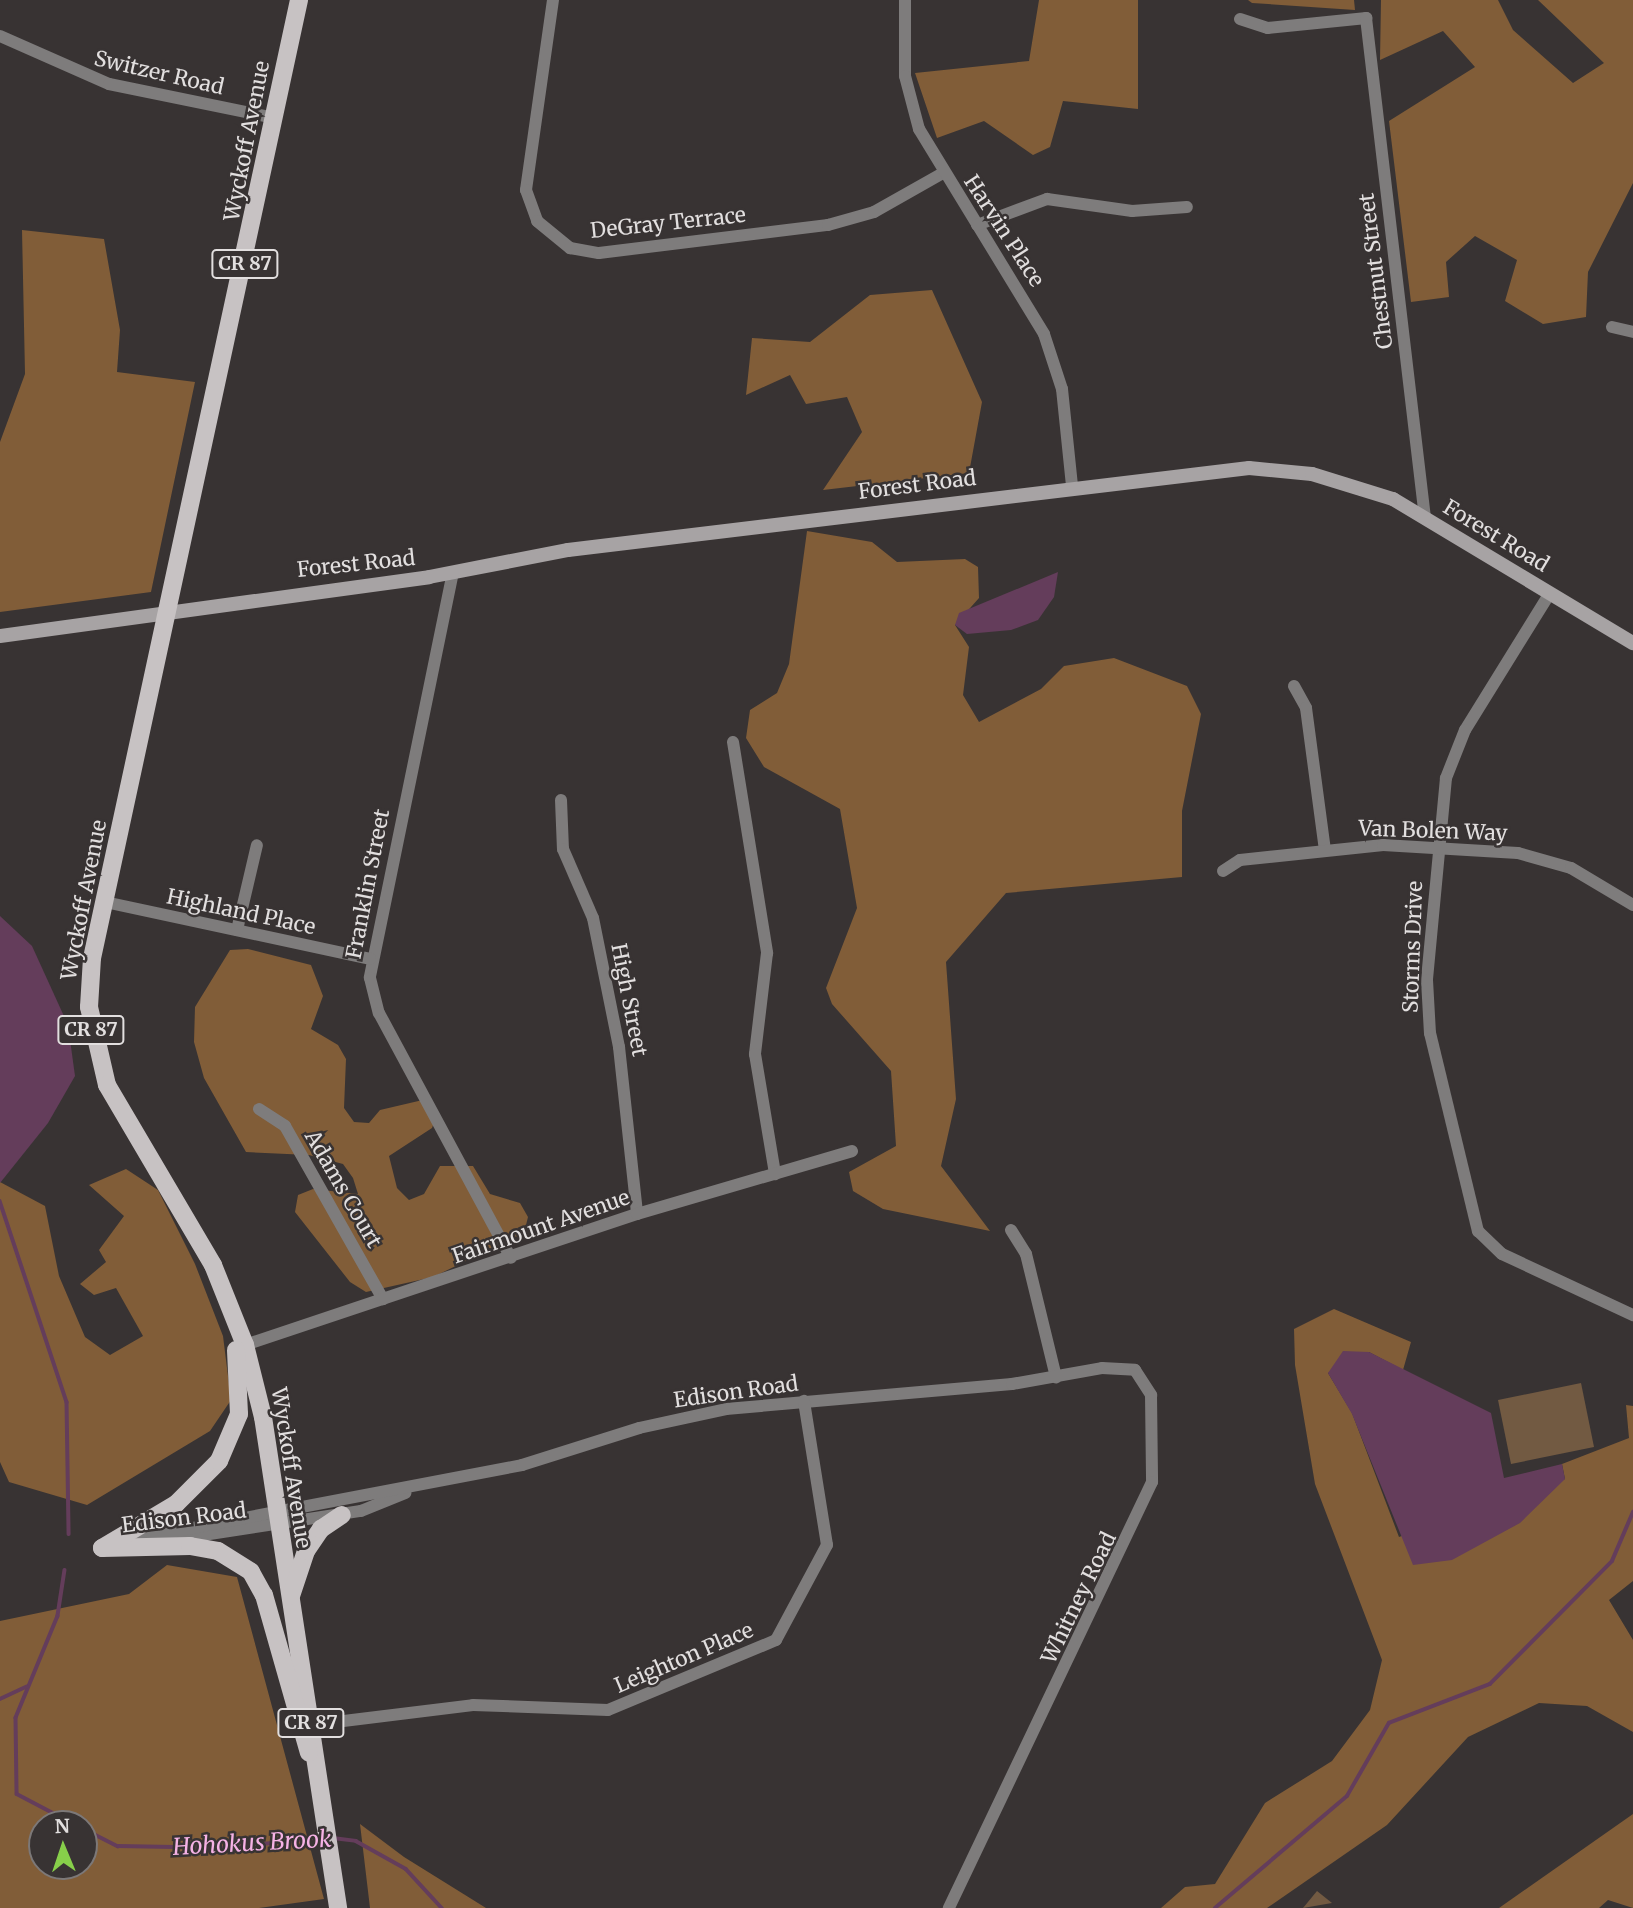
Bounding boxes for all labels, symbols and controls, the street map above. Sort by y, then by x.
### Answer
street label: Switzer Road [92,46,226,100]
street label: Wyckoff Avenue [219,59,275,223]
street label: Harvin Place [959,170,1049,292]
street label: Chestnut Street [1354,192,1398,350]
street label: DeGray Terrace [589,202,747,244]
road number: CR 87 [210,248,280,280]
street label: Forest Road [857,465,977,505]
street label: Forest Road [1439,495,1553,577]
street label: Forest Road [296,545,416,583]
street label: Franklin Street [341,807,395,961]
street label: Van Bolen Way [1358,816,1508,846]
street label: Wyckoff Avenue [56,818,112,982]
street label: Storms Drive [1398,880,1428,1014]
street label: Highland Place [164,884,318,940]
street label: High Street [606,941,652,1059]
road number: CR 87 [56,1014,126,1046]
street label: Adams Court [299,1126,387,1252]
street label: Fairmount Avenue [449,1185,633,1269]
street label: Edison Road [672,1371,800,1413]
street label: Wyckoff Avenue [266,1386,316,1550]
street label: Edison Road [120,1498,248,1538]
street label: Whitney Road [1036,1528,1122,1668]
street label: Leighton Place [611,1617,757,1699]
road number: CR 87 [276,1708,346,1738]
north arrow [28,1810,98,1880]
text: N [54,1814,70,1838]
water label: Hohokus Brook [172,1825,332,1861]

